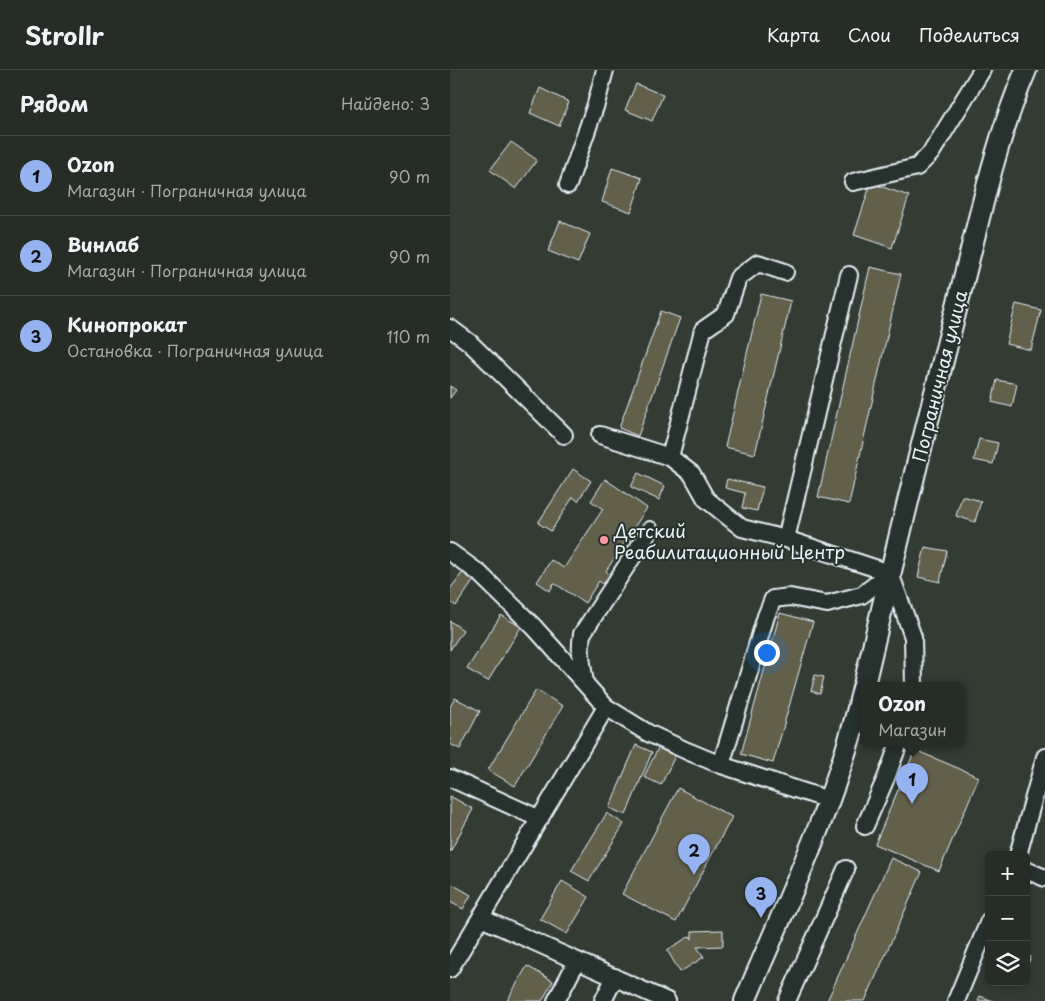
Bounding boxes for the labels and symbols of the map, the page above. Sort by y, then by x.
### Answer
street label: Пограничная улица [905,287,974,465]
place label: Детский Реабилитационный Центр [613,517,845,565]
marker: Детский Реабилитационный Центр [598,534,610,546]
your location [754,640,780,666]
pin: 1 [896,763,928,804]
pin: 2 [678,834,710,875]
pin: 3 [745,877,777,918]

